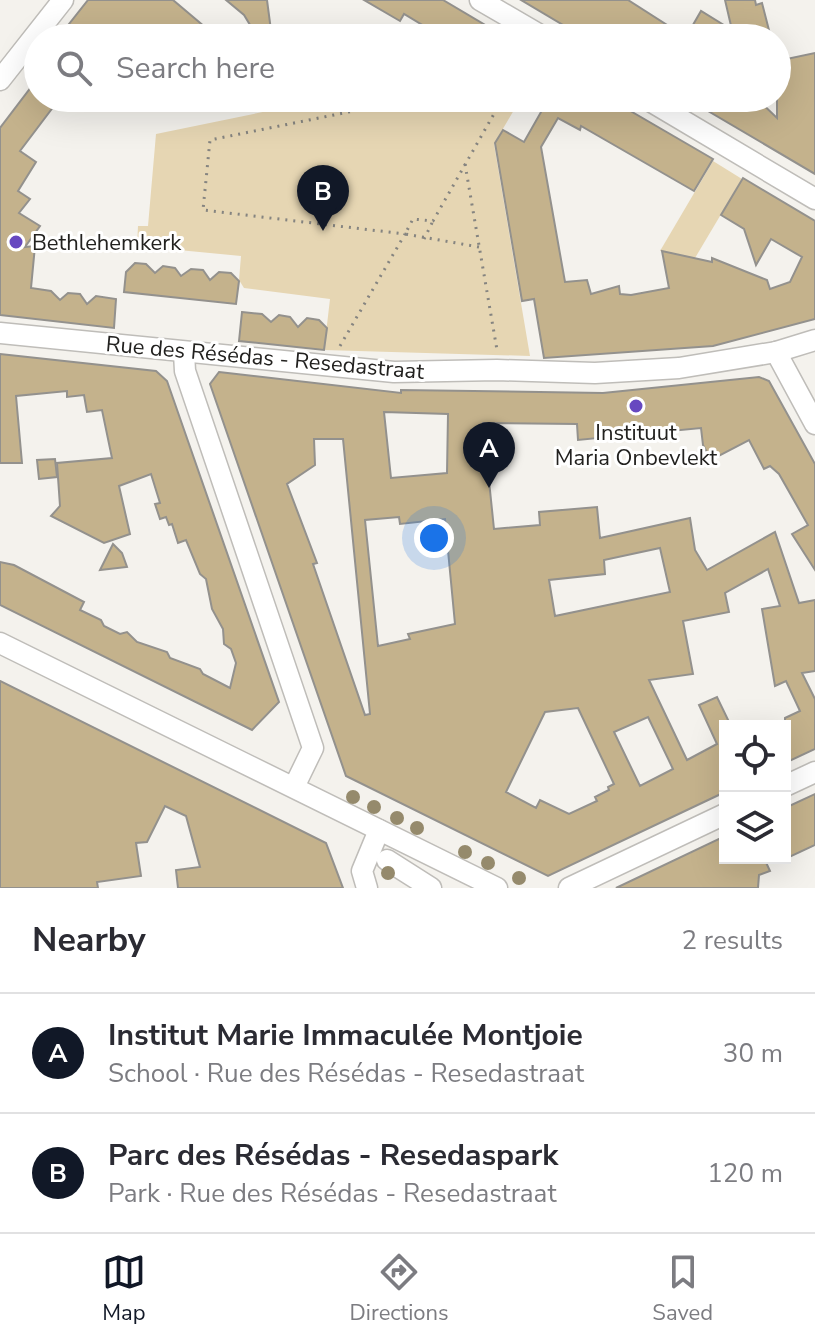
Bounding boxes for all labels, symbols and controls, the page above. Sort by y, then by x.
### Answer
search box [24,24,791,112]
icon: search [52,46,96,90]
text: Search here [116,48,275,89]
pin: B [297,165,349,231]
place label: Bethlehemkerk [32,228,182,258]
marker: Bethlehemkerk [7,233,25,251]
street label: Rue des Résédas - Resedastraat [105,329,426,387]
marker: Instituut Maria Onbevlekt [627,397,645,415]
place label: Instituut Maria Onbevlekt [555,418,717,473]
pin: A [463,422,515,488]
your location [414,518,454,558]
map controls [719,720,791,864]
button: locate [719,720,791,792]
button: layers [719,792,791,864]
text: Nearby [32,917,146,963]
text: 2 results [682,923,783,958]
text: Institut Marie Immaculée Montjoie [108,1015,583,1056]
text: A [48,1036,68,1071]
text: 30 m [723,1036,783,1071]
text: School · Rue des Résédas - Resedastraat [108,1056,584,1091]
text: Parc des Résédas - Resedaspark [108,1135,558,1176]
text: B [49,1156,67,1191]
text: 120 m [707,1156,783,1191]
text: Park · Rue des Résédas - Resedastraat [108,1176,557,1211]
tab: Map [102,1250,146,1328]
tab: Directions [350,1250,449,1328]
tab: Saved [652,1250,713,1328]

